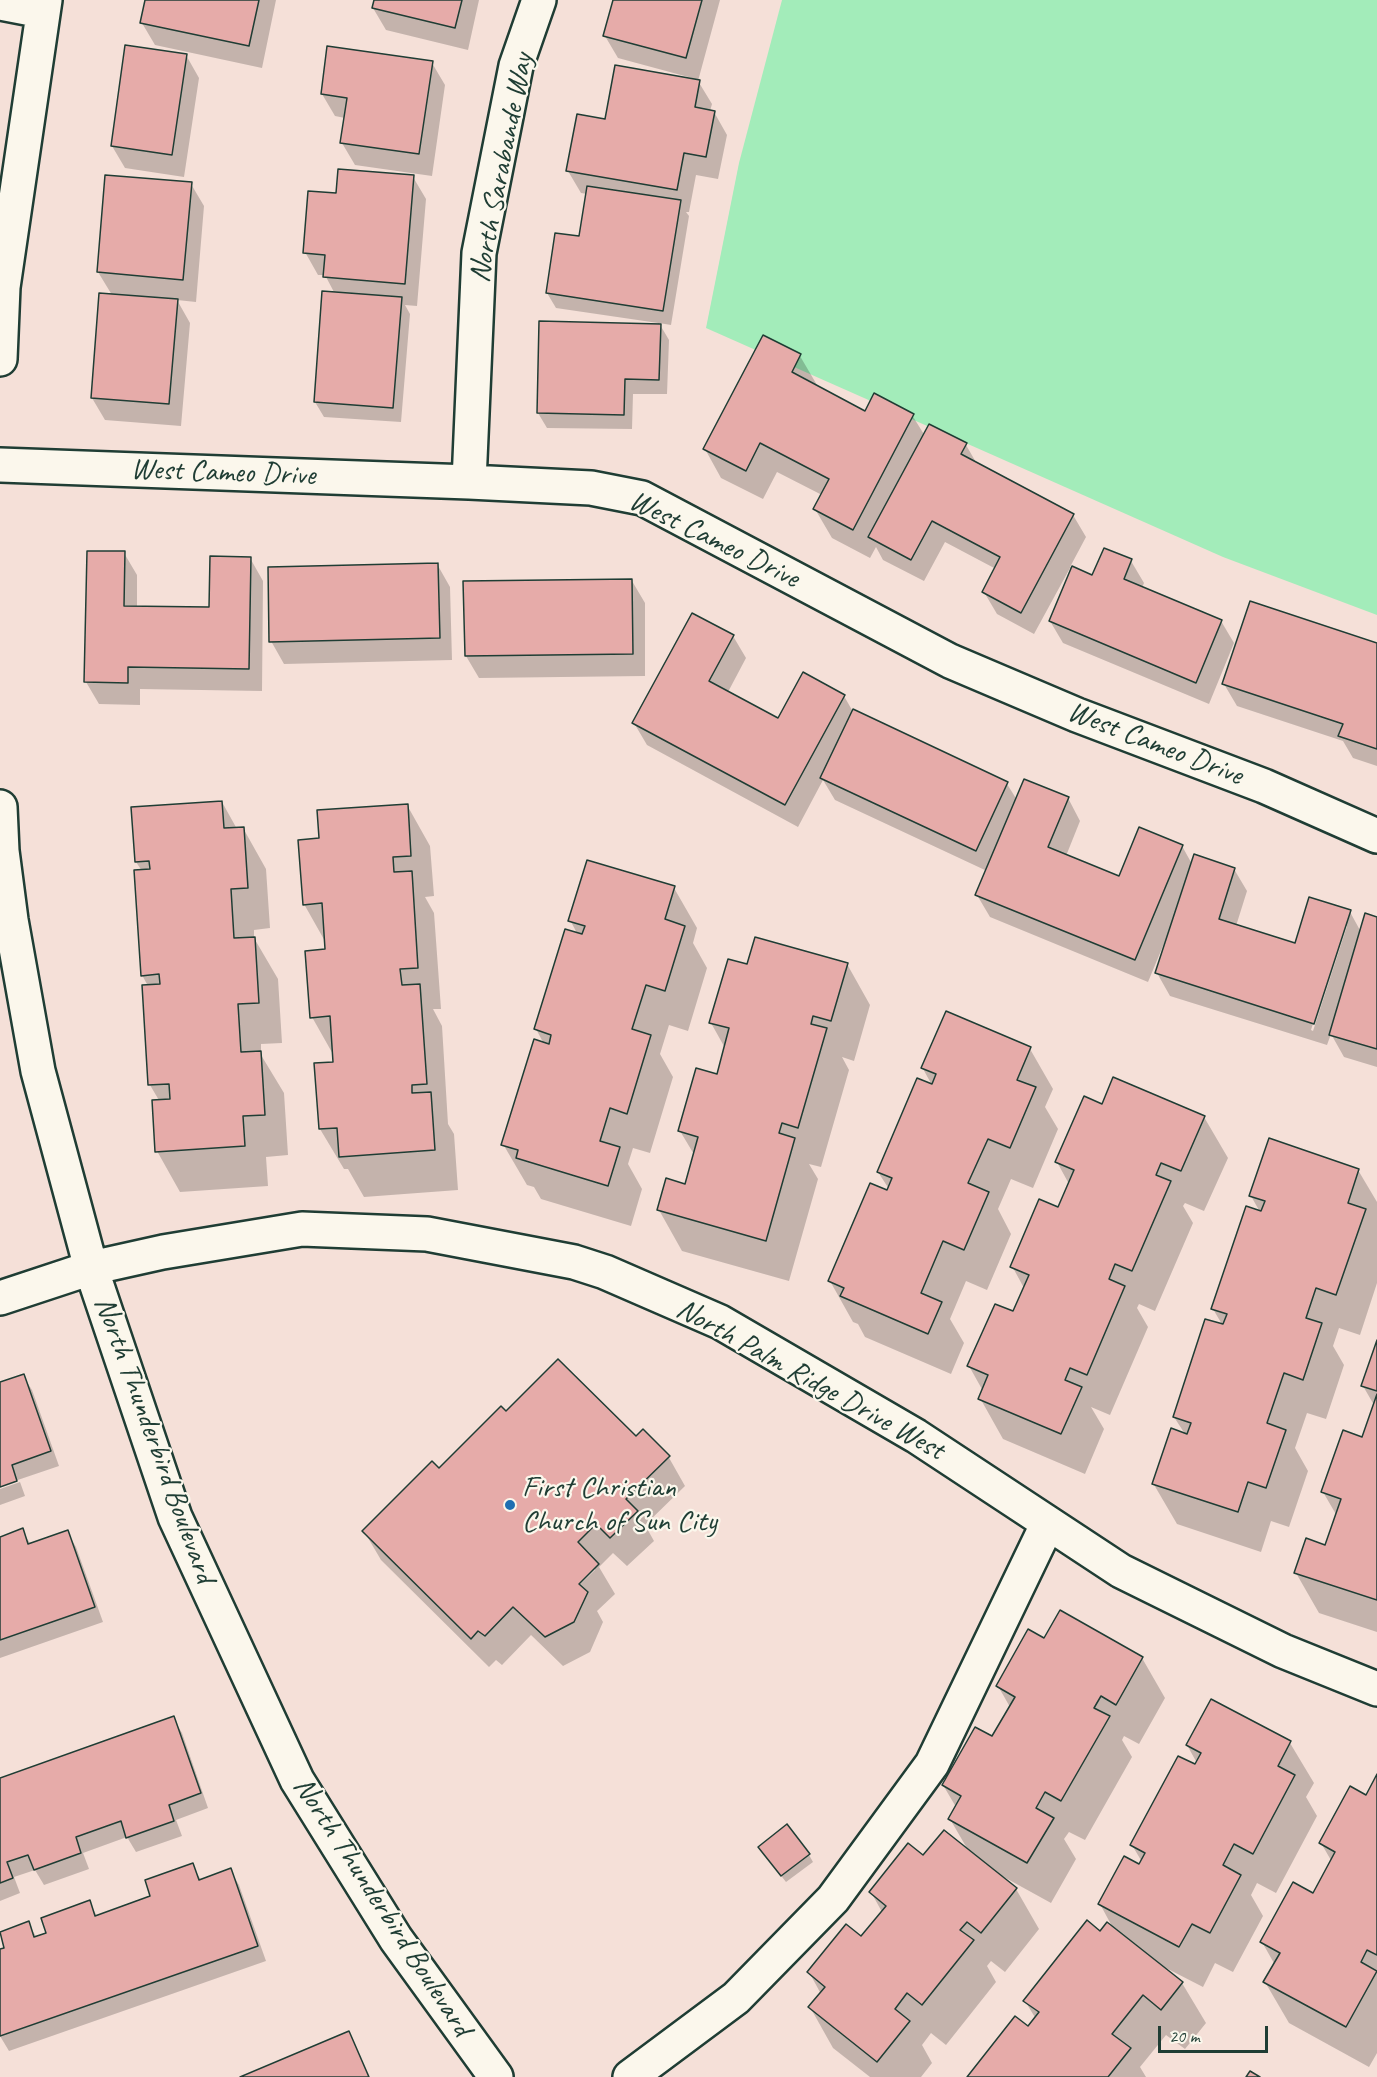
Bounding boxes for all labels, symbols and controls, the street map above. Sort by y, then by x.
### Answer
street label: North Sarabande Way [462,51,542,285]
street label: West Cameo Drive [130,452,316,494]
street label: West Cameo Drive [623,483,805,597]
street label: West Cameo Drive [1062,694,1248,794]
street label: North Palm Ridge Drive West [670,1291,950,1469]
street label: North Thunderbird Boulevard [86,1292,222,1588]
place label: First Christian Church of Sun City [522,1470,717,1540]
marker: First Christian Church of Sun City [503,1498,517,1512]
street label: North Thunderbird Boulevard [285,1771,479,2043]
scale bar [1161,2014,1270,2052]
text: 20 m [1169,2025,1200,2047]

